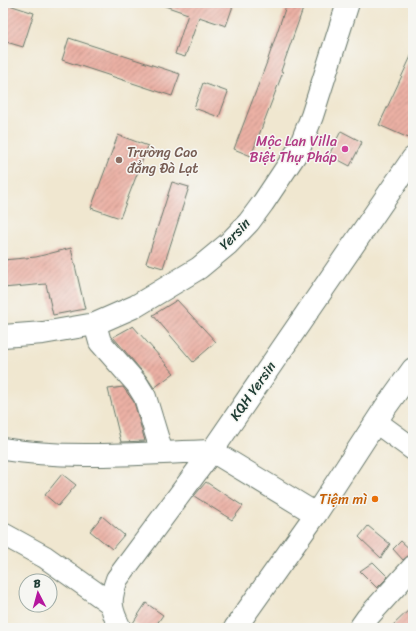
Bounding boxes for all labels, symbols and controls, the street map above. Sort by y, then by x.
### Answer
place label: Mộc Lan Villa Biệt Thự Pháp [250,129,338,170]
place label: Trường Cao đẳng Đà Lạt [127,140,198,181]
marker: Mộc Lan Villa Biệt Thự Pháp [340,144,350,154]
marker: Trường Cao đẳng Đà Lạt [114,155,124,165]
street label: Yersin [213,212,257,256]
street label: KQH Yersin [223,356,283,426]
place label: Tiệm mì [319,487,367,512]
marker: Tiệm mì [370,494,380,504]
north arrow [18,573,58,613]
text: B [33,574,42,593]

